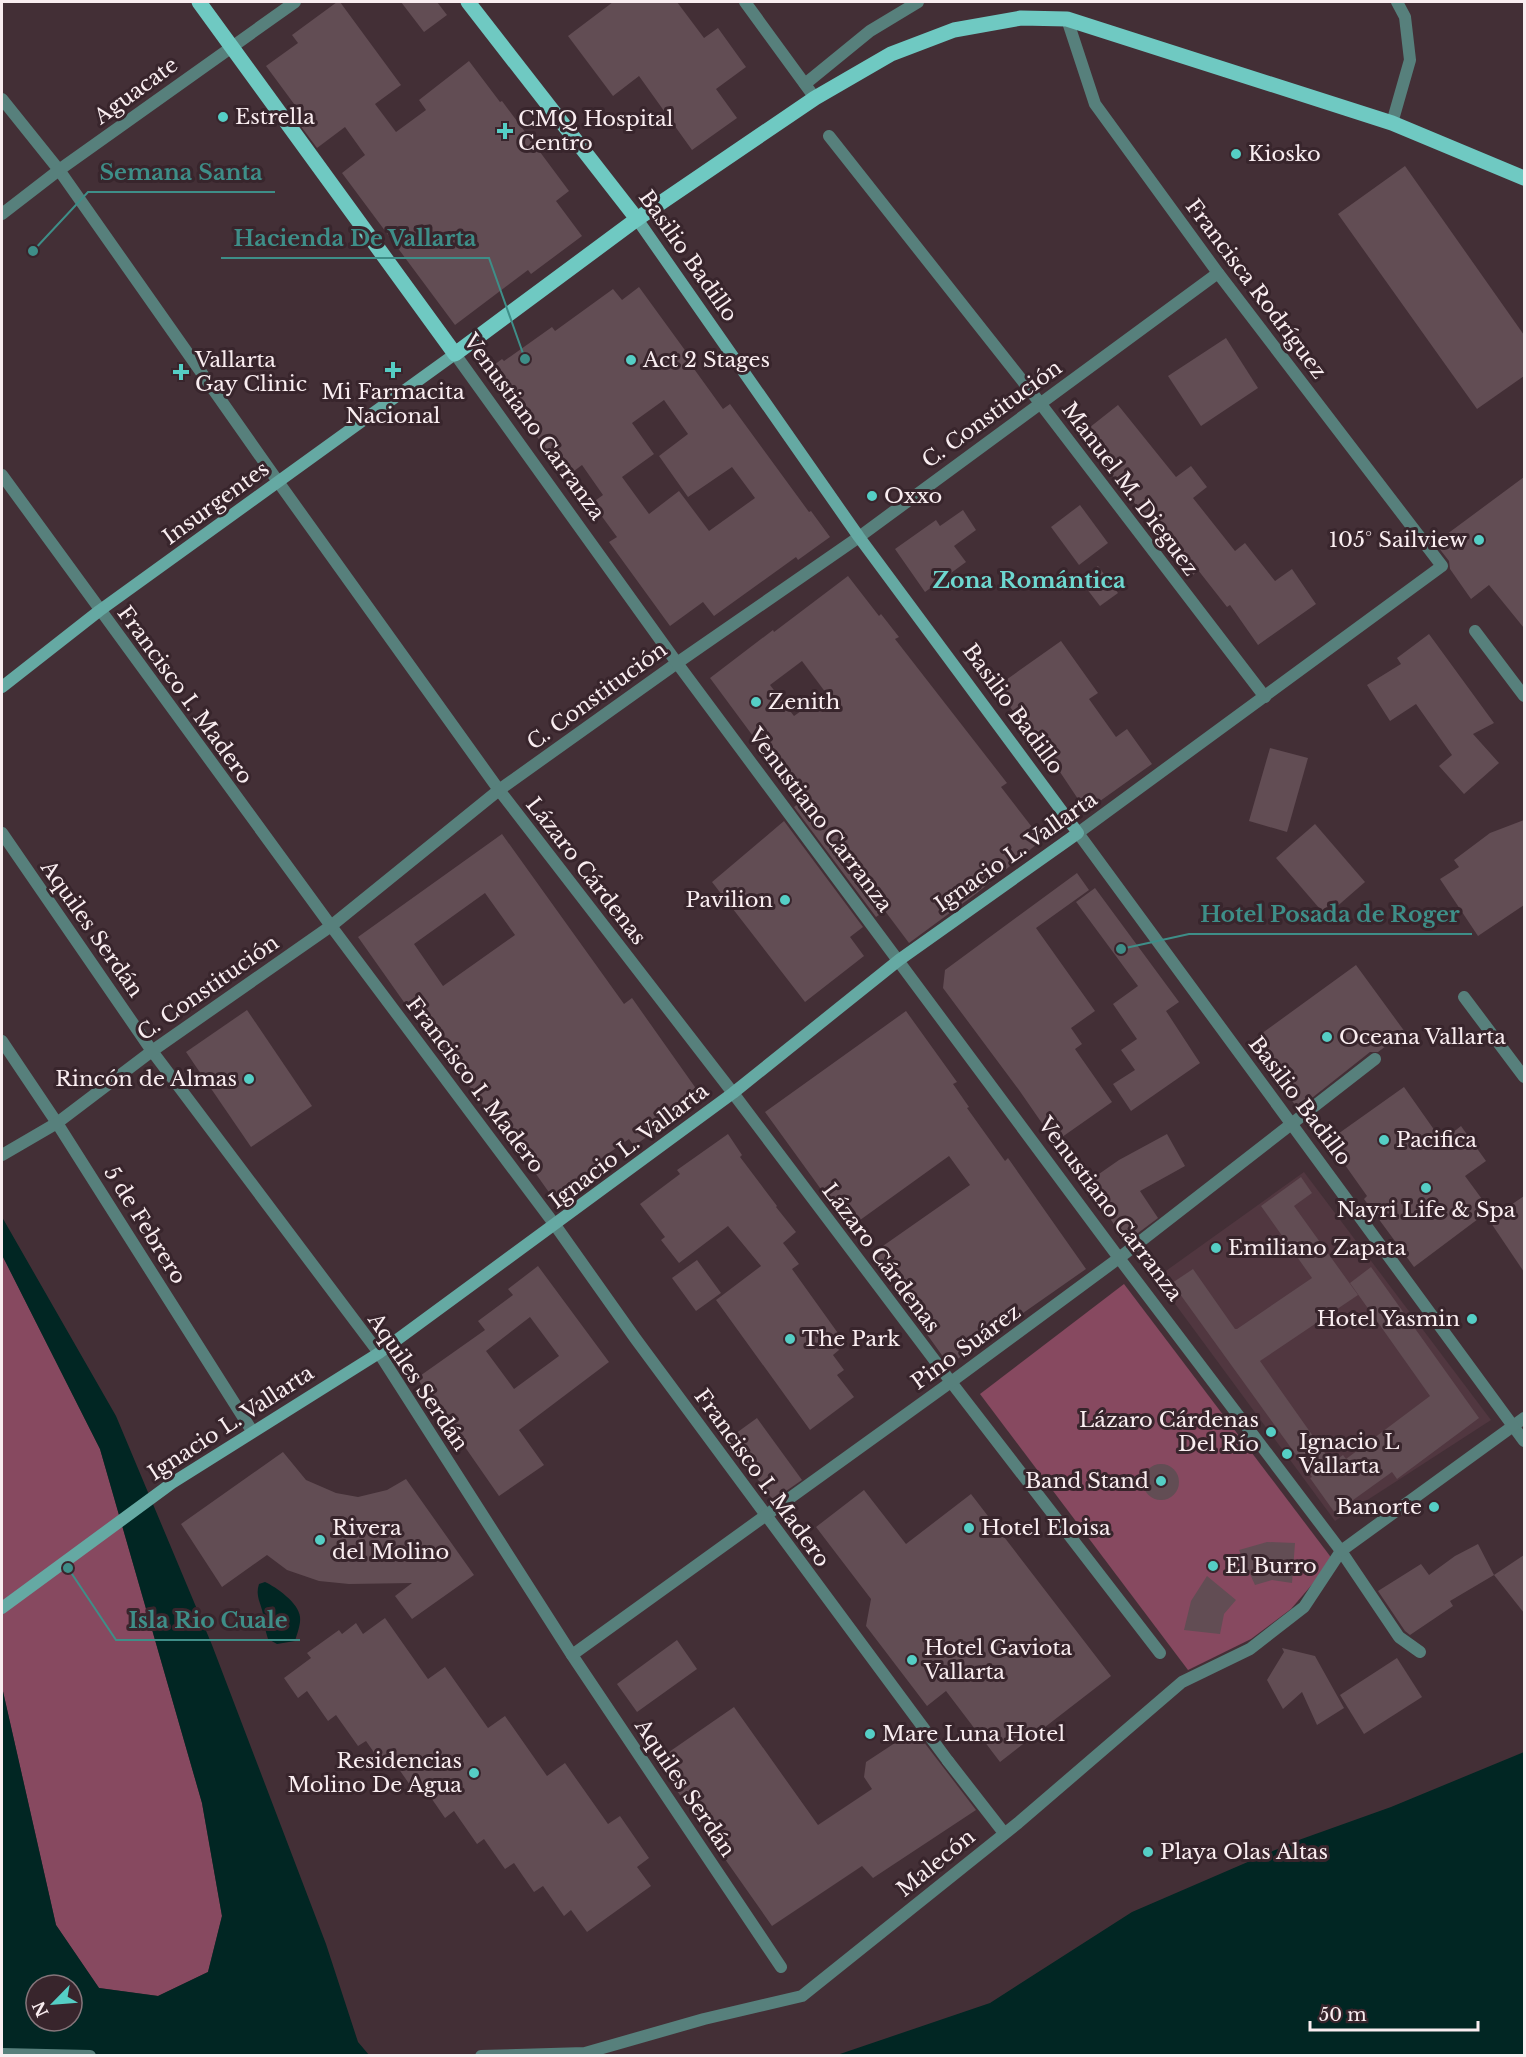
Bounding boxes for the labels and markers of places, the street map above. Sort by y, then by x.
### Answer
place label: Estrella [235,104,315,130]
place label: CMQ Hospital Centro [518,106,674,156]
marker: Estrella [216,110,230,124]
marker: CMQ Hospital Centro [496,122,514,140]
place label: Kiosko [1248,141,1321,167]
marker: Kiosko [1229,147,1243,161]
callout: Semana Santa [88,152,275,192]
callout: Hacienda De Vallarta [221,218,489,258]
place label: Vallarta Gay Clinic [194,347,307,397]
place label: Act 2 Stages [642,347,770,373]
marker: Act 2 Stages [624,353,638,367]
marker: Vallarta Gay Clinic [172,363,190,381]
marker: Mi Farmacita Nacional [386,363,400,377]
place label: Mi Farmacita Nacional [321,379,465,429]
place label: Oxxo [884,483,942,509]
marker: Oxxo [865,489,879,503]
place label: 105° Sailview [1329,527,1467,553]
marker: 105° Sailview [1472,533,1486,547]
place label: Zenith [768,689,840,715]
marker: Zenith [749,695,763,709]
place label: Pavilion [685,887,773,913]
marker: Pavilion [778,893,792,907]
callout: Hotel Posada de Roger [1189,894,1472,934]
place label: Oceana Vallarta [1339,1024,1506,1050]
marker: Oceana Vallarta [1320,1030,1334,1044]
place label: Rincón de Almas [55,1066,237,1092]
marker: Rincón de Almas [242,1072,256,1086]
place label: Pacifica [1396,1127,1477,1153]
marker: Pacifica [1377,1133,1391,1147]
marker: Nayri Life & Spa [1419,1181,1433,1195]
place label: Nayri Life & Spa [1337,1197,1516,1223]
place label: Emiliano Zapata [1228,1235,1406,1261]
marker: Emiliano Zapata [1209,1241,1223,1255]
place label: Hotel Yasmin [1317,1306,1460,1332]
marker: Hotel Yasmin [1465,1312,1479,1326]
place label: The Park [802,1326,900,1352]
marker: The Park [783,1332,797,1346]
place label: Lázaro Cárdenas Del Río [1079,1407,1259,1457]
marker: Lázaro Cárdenas Del Río [1264,1425,1278,1439]
place label: Ignacio L Vallarta [1298,1429,1399,1479]
marker: Ignacio L Vallarta [1280,1447,1294,1461]
place label: Band Stand [1025,1468,1149,1494]
marker: Band Stand [1154,1474,1168,1488]
place label: Banorte [1336,1494,1422,1520]
marker: Banorte [1427,1500,1441,1514]
place label: Rivera del Molino [332,1515,449,1565]
place label: Hotel Eloisa [981,1515,1111,1541]
marker: Hotel Eloisa [962,1521,976,1535]
marker: Rivera del Molino [313,1533,327,1547]
place label: El Burro [1225,1553,1317,1579]
marker: El Burro [1206,1559,1220,1573]
callout: Isla Rio Cuale [116,1600,300,1640]
place label: Hotel Gaviota Vallarta [923,1635,1073,1685]
marker: Hotel Gaviota Vallarta [905,1653,919,1667]
place label: Mare Luna Hotel [882,1721,1065,1747]
marker: Mare Luna Hotel [863,1727,877,1741]
place label: Residencias Molino De Agua [287,1748,462,1798]
marker: Residencias Molino De Agua [467,1766,481,1780]
place label: Playa Olas Altas [1160,1839,1328,1865]
marker: Playa Olas Altas [1141,1845,1155,1859]

